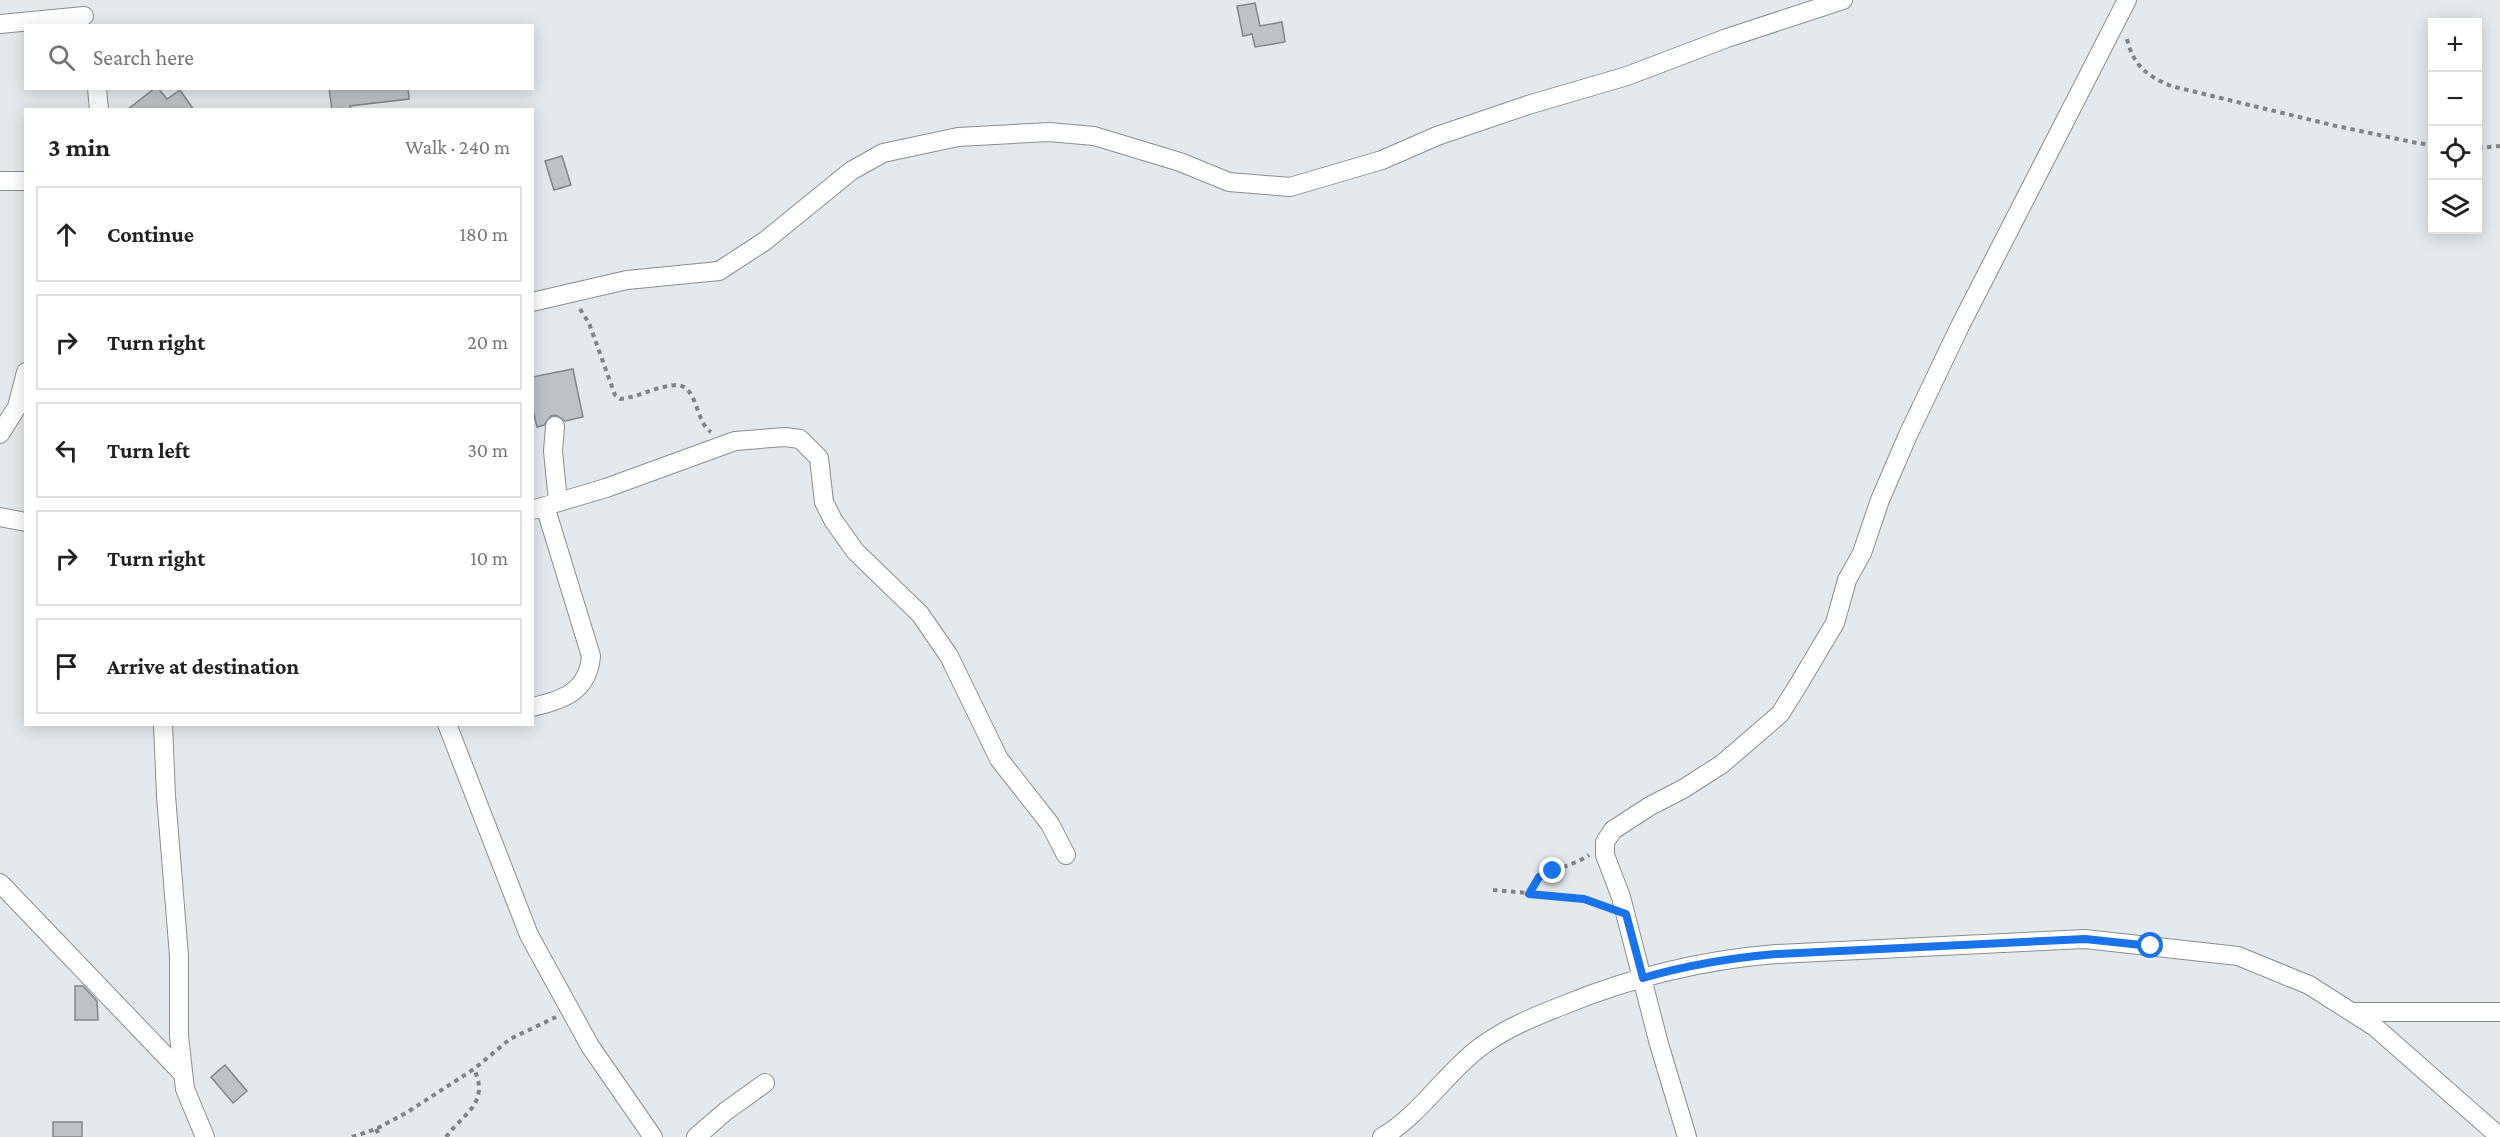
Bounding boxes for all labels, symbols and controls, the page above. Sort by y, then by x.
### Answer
map controls [2428,18,2482,234]
button: + [2428,18,2482,72]
search box [24,24,534,90]
icon: search [45,41,78,74]
text: Search here [93,45,194,70]
button: − [2428,72,2482,126]
button: locate [2428,126,2482,180]
text: 3 min [48,133,110,162]
text: Walk · 240 m [405,136,510,158]
button: layers [2428,180,2482,234]
icon: ahead [50,218,83,251]
text: Continue [107,222,194,247]
text: 180 m [459,223,508,245]
icon: right [50,326,83,359]
text: Turn right [107,330,205,355]
text: 20 m [467,331,508,353]
icon: left [50,434,83,467]
text: Turn left [107,438,190,463]
text: 30 m [467,439,508,461]
icon: right [50,542,83,575]
text: Turn right [107,546,205,571]
text: 10 m [470,547,508,569]
icon: arrive [50,650,83,683]
text: Arrive at destination [107,654,299,679]
route end [1539,857,1565,883]
route start [2137,932,2163,958]

